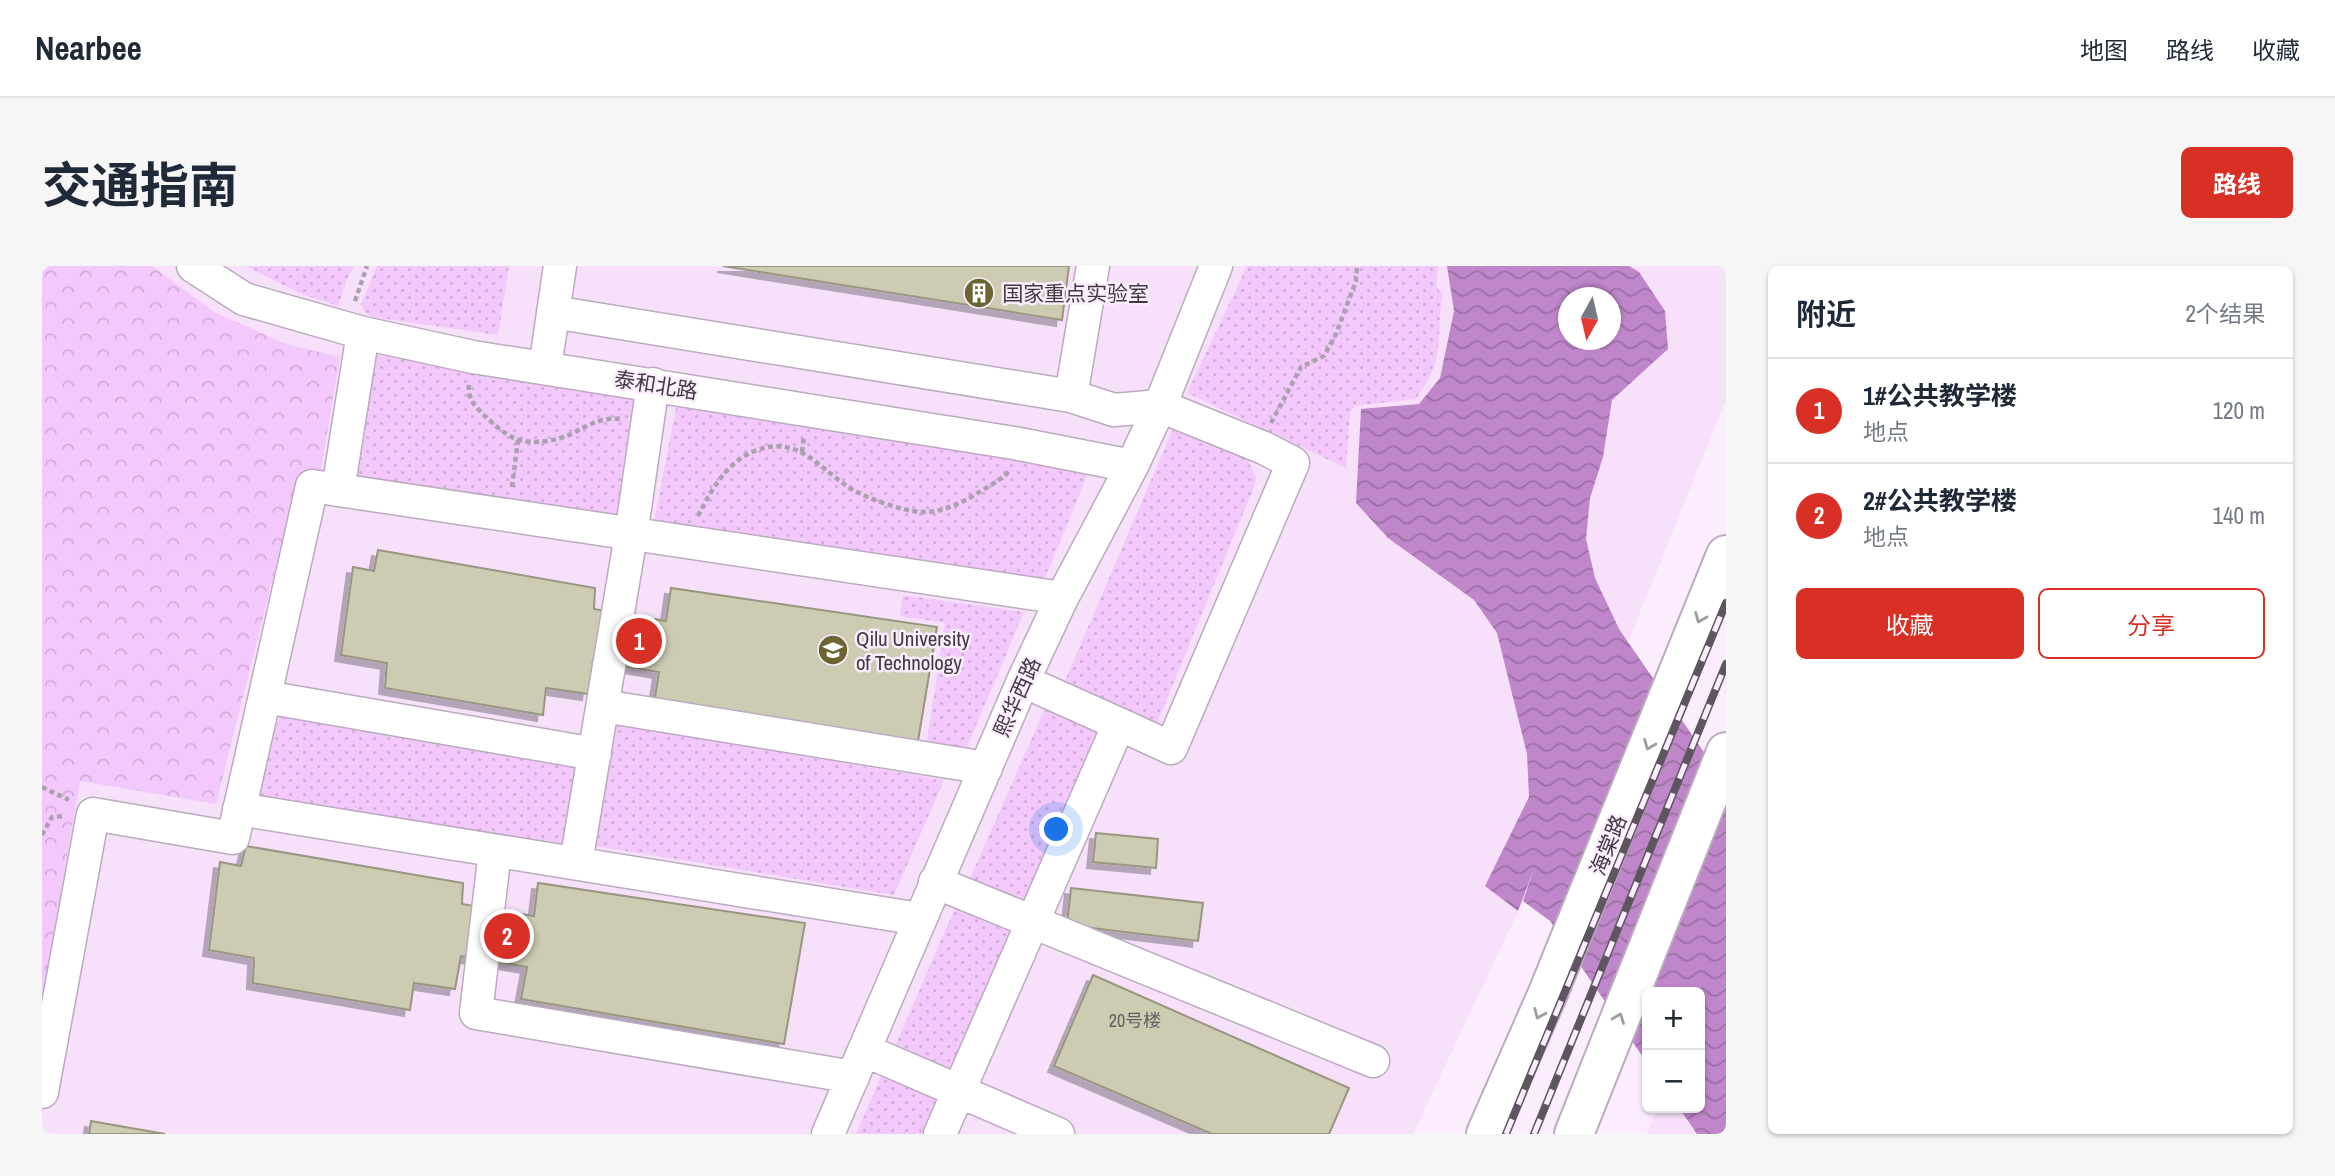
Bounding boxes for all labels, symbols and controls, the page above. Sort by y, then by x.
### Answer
text: Nearbee [35,26,142,70]
text: 地图 [2080,34,2128,66]
text: 路线 [2166,34,2214,66]
text: 收藏 [2252,34,2300,66]
button: 路线 [2181,147,2293,218]
text: 交通指南 [42,152,238,218]
building icon: 国家重点实验室 [962,276,996,310]
place label: 国家重点实验室 [1002,279,1149,308]
north arrow [1558,287,1621,350]
text: 附近 [1796,294,1856,334]
text: 2个结果 [2186,298,2265,329]
street label: 泰和北路 [612,364,700,406]
text: 1#公共教学楼 [1863,378,2017,413]
text: 1 [1814,395,1824,426]
text: 120 m [2213,395,2265,426]
text: 地点 [1863,416,1909,447]
text: 2#公共教学楼 [1863,483,2017,518]
text: 2 [1814,500,1824,531]
text: 140 m [2213,500,2265,531]
text: 地点 [1863,521,1909,552]
button: 收藏 [1796,588,2024,659]
button: 分享 [2038,588,2265,659]
one-way arrow [1695,612,1709,624]
pin: 1 [616,615,662,667]
place label: Qilu University of Technology [856,624,970,677]
school or university icon: Qilu University of Technology [816,633,850,667]
street label: 熙华西路 [987,653,1047,741]
one-way arrow [1643,739,1657,751]
street label: 海棠路 [1583,810,1633,880]
your location [1039,812,1073,846]
pin: 2 [484,910,530,962]
map controls [1642,987,1705,1113]
button: + [1642,987,1705,1050]
one-way arrow [1533,1006,1547,1019]
house number: 20号楼 [1109,1008,1161,1033]
one-way arrow [1610,1013,1624,1025]
button: − [1642,1050,1705,1113]

